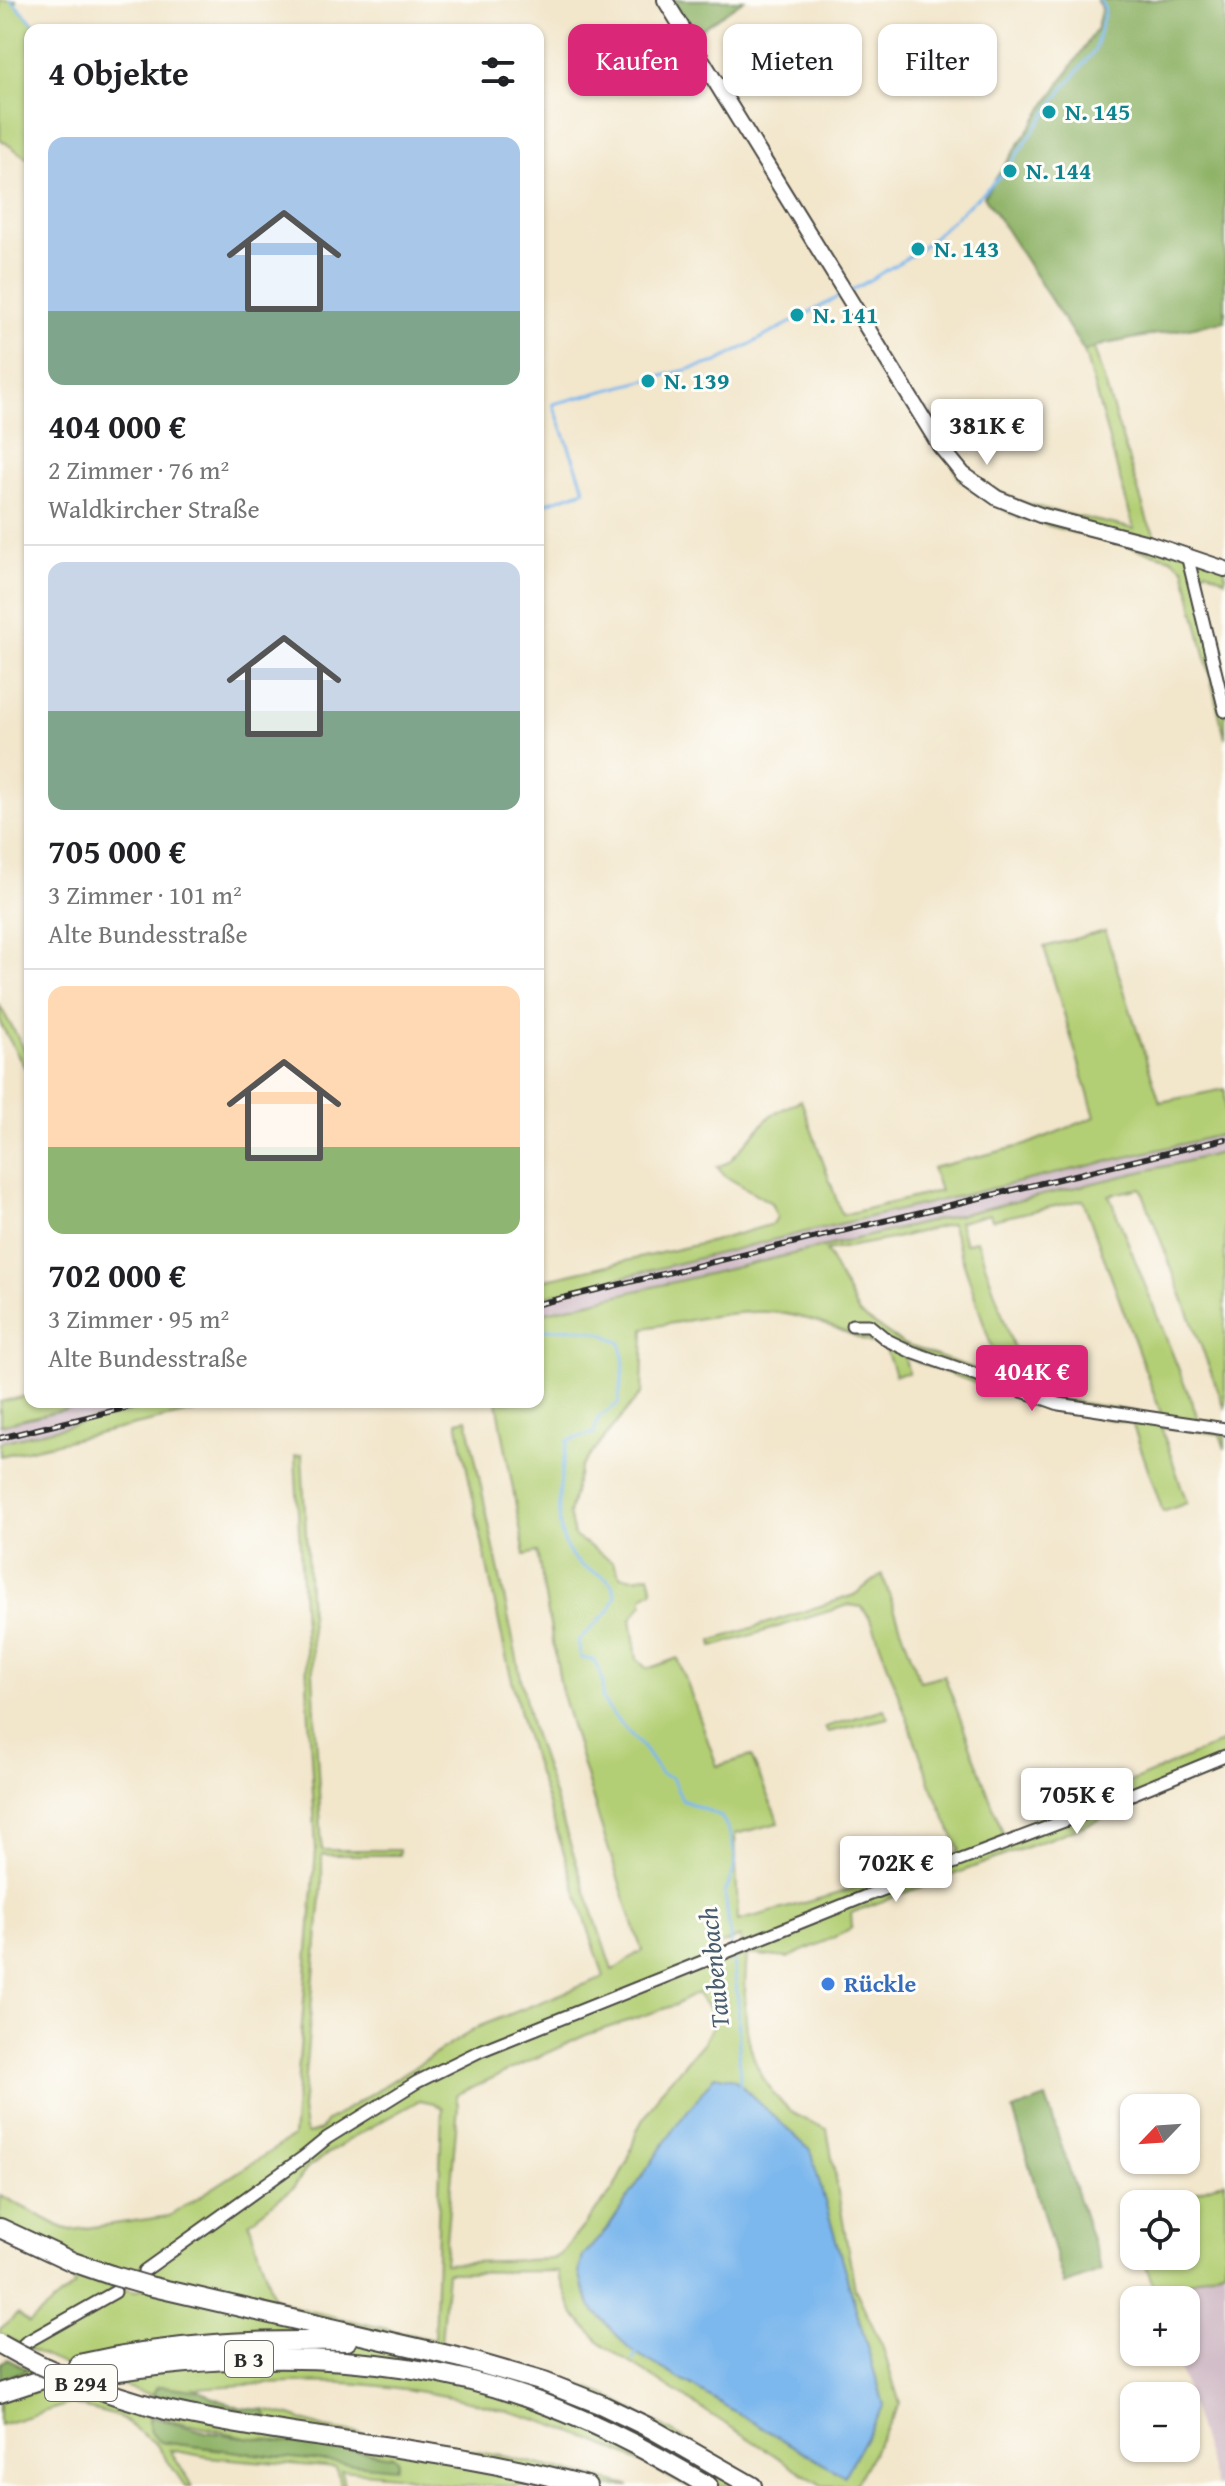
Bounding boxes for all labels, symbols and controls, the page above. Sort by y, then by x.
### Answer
chip: Kaufen [568,24,707,96]
chip: Mieten [723,24,862,96]
chip: Filter [878,24,997,96]
text: 4 Objekte [48,48,189,97]
icon: filters [476,50,520,94]
place label: N. 145 [1065,94,1130,129]
marker: N. 145 [1040,103,1058,121]
place label: N. 144 [1026,153,1091,188]
marker: N. 144 [1001,162,1019,180]
icon: home [212,189,356,333]
place label: N. 143 [934,231,999,266]
marker: N. 143 [909,240,927,258]
place label: N. 141 [813,297,878,332]
marker: N. 141 [788,306,806,324]
place label: N. 139 [664,363,729,398]
marker: N. 139 [639,372,657,390]
pin: 381K € [922,399,1052,467]
text: 404 000 € [48,401,186,450]
text: 381K € [949,405,1025,444]
text: 2 Zimmer · 76 m² [48,450,229,489]
text: Waldkircher Straße [48,489,260,528]
icon: home [212,614,356,758]
text: 705 000 € [48,826,186,875]
text: 3 Zimmer · 101 m² [48,875,242,914]
text: Alte Bundesstraße [48,914,248,953]
icon: home [212,1038,356,1182]
text: 702 000 € [48,1250,186,1299]
text: 3 Zimmer · 95 m² [48,1299,229,1338]
text: Alte Bundesstraße [48,1338,248,1377]
pin: 404K € [967,1345,1097,1413]
text: 404K € [994,1351,1070,1390]
pin: 705K € [1012,1768,1142,1836]
text: 705K € [1039,1774,1115,1813]
pin: 702K € [831,1836,961,1904]
text: 702K € [858,1842,934,1881]
water label: Taubenbach [688,1906,739,2031]
place label: Rückle [844,1966,916,2001]
marker: Rückle [819,1975,837,1993]
north arrow [1120,2094,1200,2174]
map controls [1120,2094,1200,2462]
button: locate [1120,2190,1200,2270]
button: + [1120,2286,1200,2366]
road number: B 3 [225,2341,273,2377]
road number: B 294 [45,2365,117,2401]
button: − [1120,2382,1200,2462]

